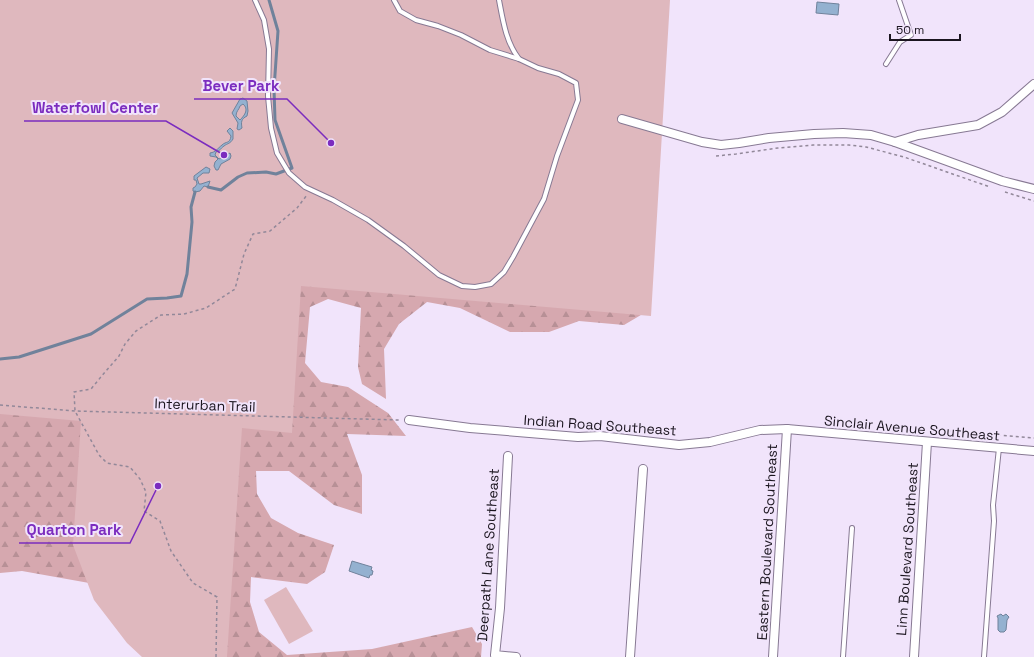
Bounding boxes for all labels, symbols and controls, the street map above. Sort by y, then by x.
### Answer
scale bar [890,16,960,42]
text: 50 m [896,22,924,38]
callout: Bever Park [194,72,287,99]
text: Bever Park [203,76,280,95]
callout: Waterfowl Center [24,94,166,121]
text: Waterfowl Center [32,98,158,117]
street label: Interurban Trail [154,394,256,416]
street label: Indian Road Southeast [523,411,677,439]
street label: Sinclair Avenue Southeast [823,411,1001,445]
street label: Eastern Boulevard Southeast [753,443,781,641]
street label: Linn Boulevard Southeast [892,462,922,636]
street label: Deerpath Lane Southeast [473,468,503,642]
callout: Quarton Park [19,516,130,543]
text: Quarton Park [27,520,122,539]

